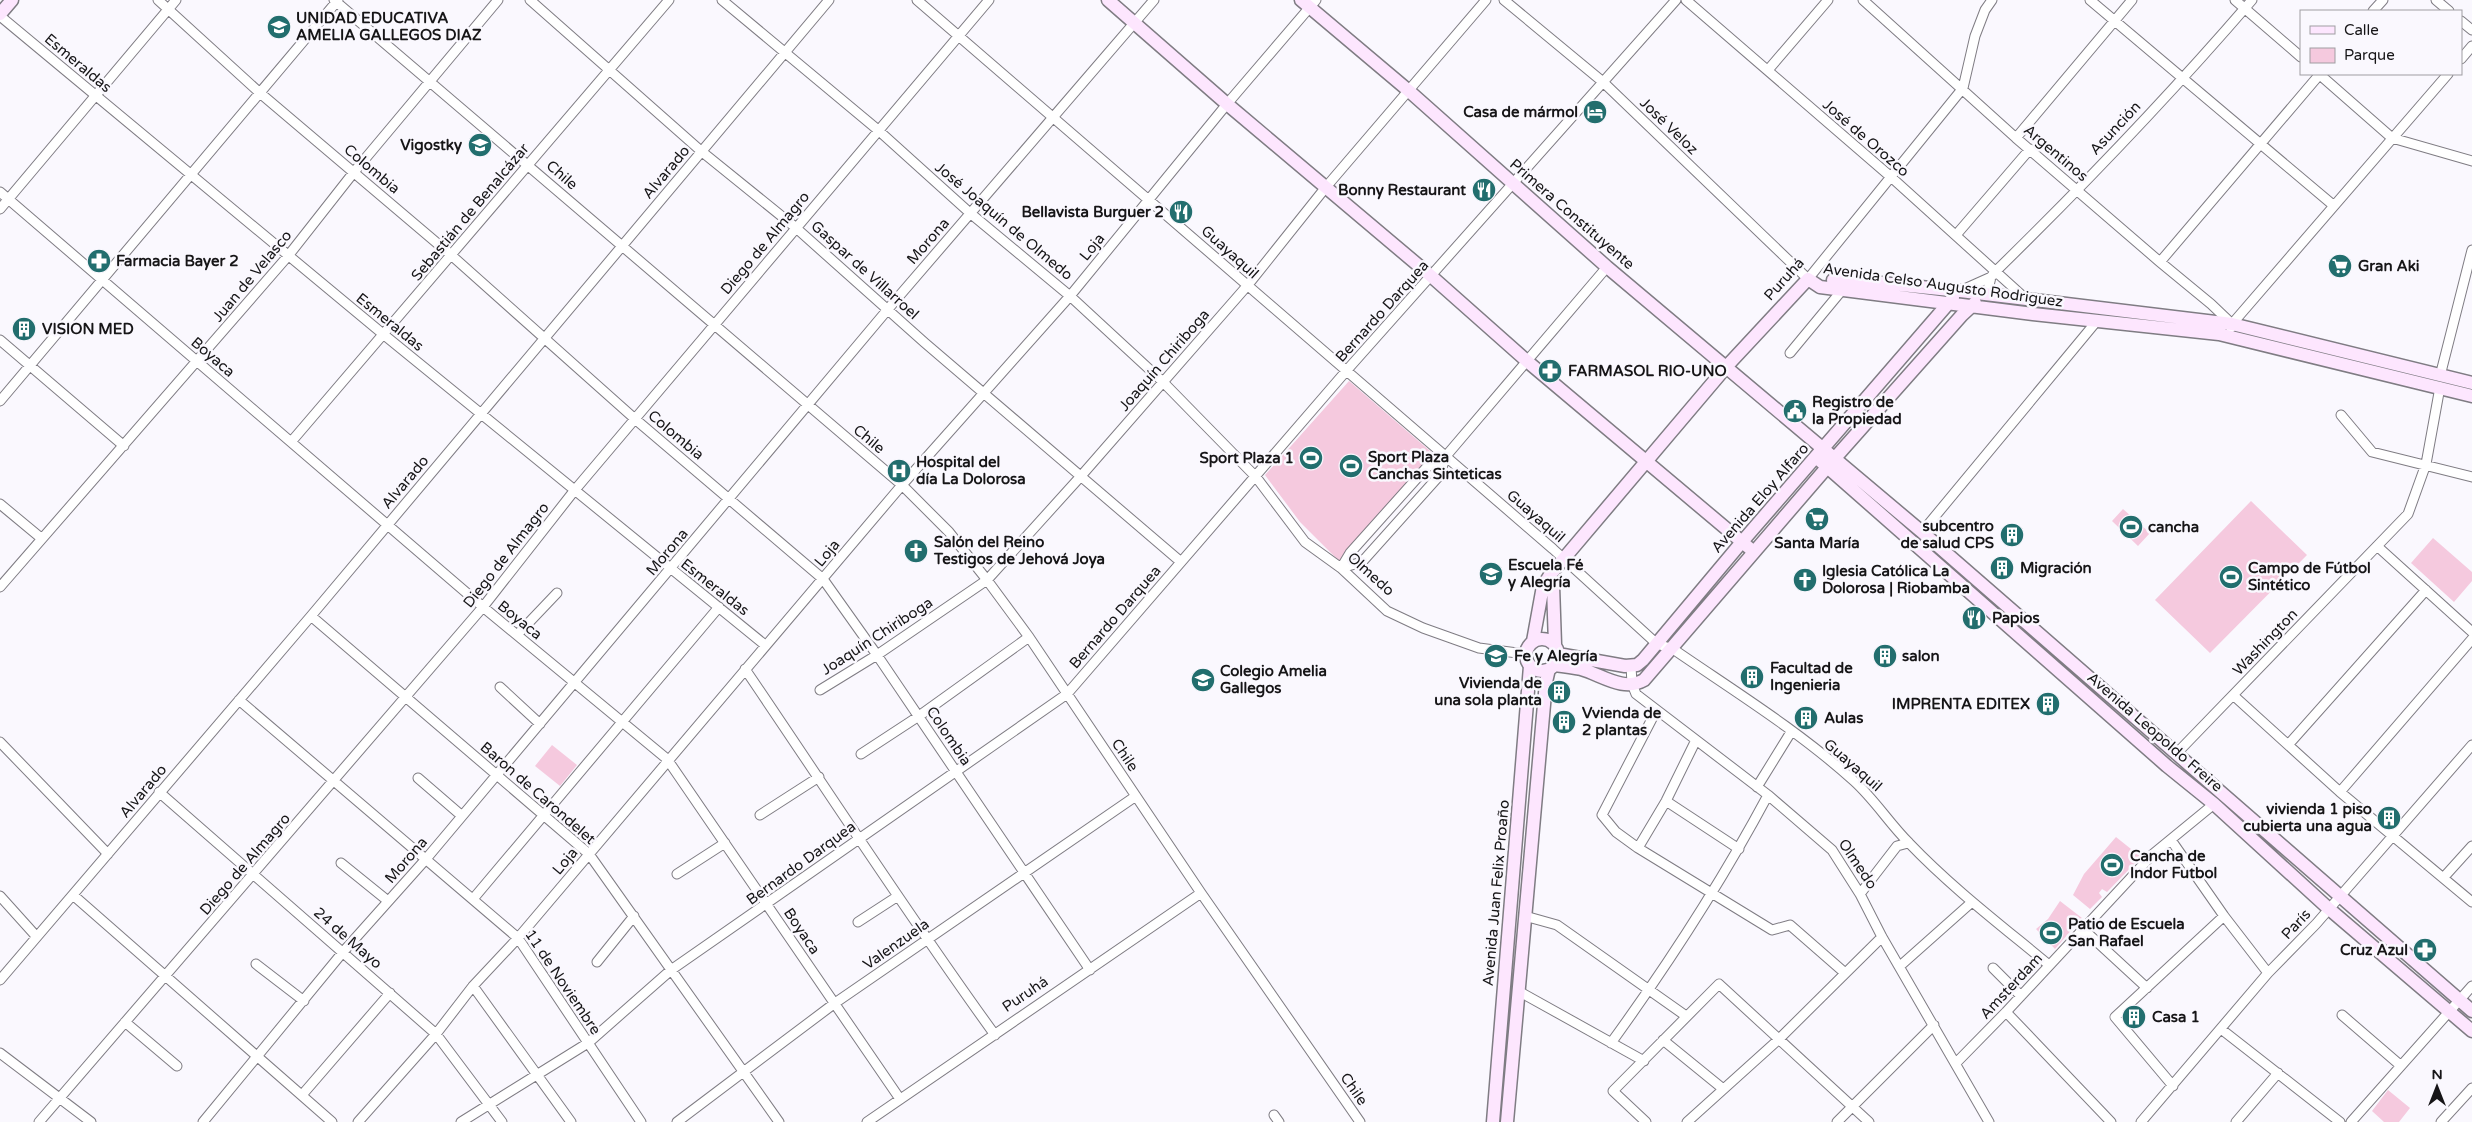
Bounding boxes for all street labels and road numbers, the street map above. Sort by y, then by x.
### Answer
street label: Esmeraldas [41,30,115,96]
street label: José Veloz [1636,94,1702,158]
street label: José de Orozco [1819,96,1913,180]
street label: Asunción [2086,97,2144,159]
street label: Argentinos [2020,121,2092,185]
street label: Sebastián de Benalcázar [407,139,533,284]
street label: Colombia [340,140,404,198]
street label: Alvarado [639,142,693,202]
street label: Primera Constituyente [1506,155,1638,273]
street label: Chile [543,157,581,193]
street label: José Joaquín de Olmedo [932,158,1076,284]
street label: Diego de Almagro [717,188,813,298]
street label: Morona [903,214,953,268]
street label: Gaspar de Villarroel [807,217,923,323]
street label: Guayaquil [1197,221,1263,283]
street label: Juan de Velasco [208,227,296,325]
street label: Loja [1076,230,1108,264]
street label: Puruhá [1760,254,1808,304]
street label: Bernardo Darquea [1332,256,1432,366]
street label: Avenida Celso Augusto Rodriguez [1822,259,2064,311]
street label: Esmeraldas [352,289,428,355]
street label: Joaquín Chiriboga [1115,305,1213,415]
street label: Boyaca [187,333,239,381]
street label: Colombia [644,406,708,464]
street label: Chile [850,421,888,457]
street label: Avenida Eloy Alfaro [1708,440,1812,556]
street label: Alvarado [378,452,432,512]
street label: Guayaquil [1503,486,1569,546]
street label: Diego de Almagro [459,499,553,611]
street label: Morona [642,525,692,579]
street label: Loja [810,536,844,570]
street label: Olmedo [1344,548,1398,600]
street label: Esmeraldas [677,555,753,619]
street label: Bernardo Darquea [1065,562,1165,672]
street label: Joaquín Chiriboga [818,593,936,679]
street label: Boyaca [494,597,546,643]
street label: Washington [2229,605,2301,679]
street label: Avenida Leopoldo Freire [2084,668,2226,796]
street label: Colombia [923,703,975,769]
street label: Chile [1108,735,1142,775]
street label: Guayaquil [1820,735,1886,795]
street label: Baron de Carondelet [477,738,600,848]
street label: Alvarado [116,761,170,821]
street label: Avenida Juan Felix Proaño [1479,799,1513,987]
street label: Diego de Almagro [196,809,294,919]
street label: Bernardo Darquea [743,817,859,909]
street label: Morona [381,833,431,887]
street label: Olmedo [1835,835,1881,893]
street label: Loja [548,844,582,878]
street label: 24 de Mayo [310,904,386,972]
street label: Boyaca [780,904,824,958]
street label: París [2278,905,2314,943]
street label: Valenzuela [859,915,933,973]
street label: 11 de Noviembre [521,926,605,1038]
street label: Amsterdam [1976,949,2046,1023]
street label: Puruhá [999,972,1051,1016]
street label: Chile [1336,1069,1372,1109]

